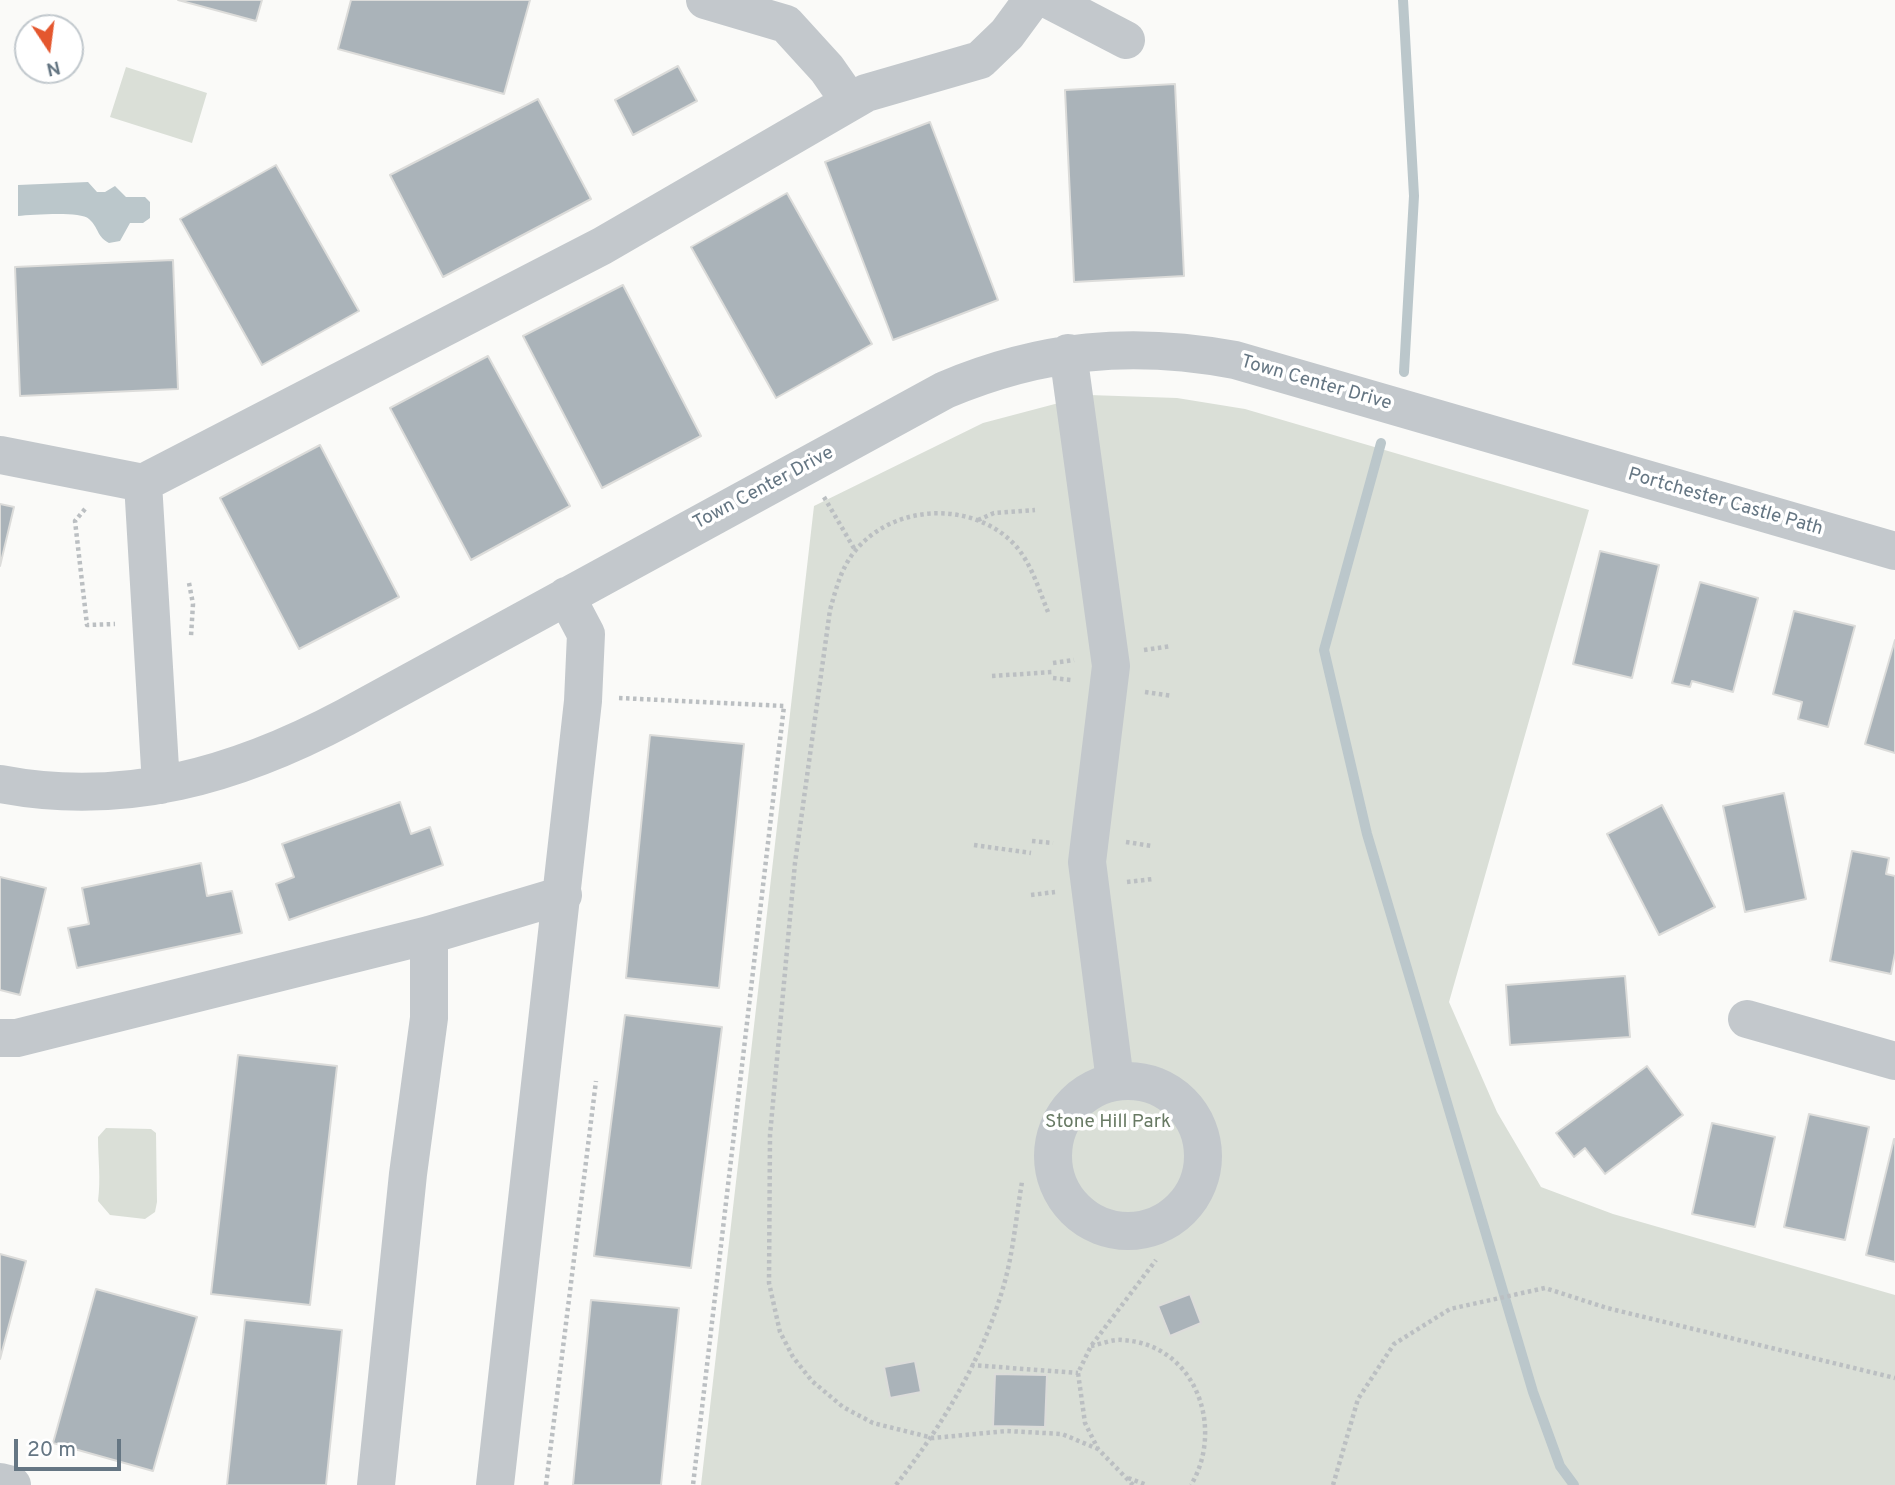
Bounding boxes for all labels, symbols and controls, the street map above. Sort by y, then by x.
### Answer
north arrow [14,14,84,84]
text: N [44,54,63,81]
street label: Town Center Drive [1238,352,1394,416]
street label: Town Center Drive [690,442,838,536]
street label: Portchester Castle Path [1625,464,1825,542]
park label: Stone Hill Park [1045,1112,1171,1134]
scale bar [18,1426,124,1470]
text: 20 m [27,1437,76,1464]

